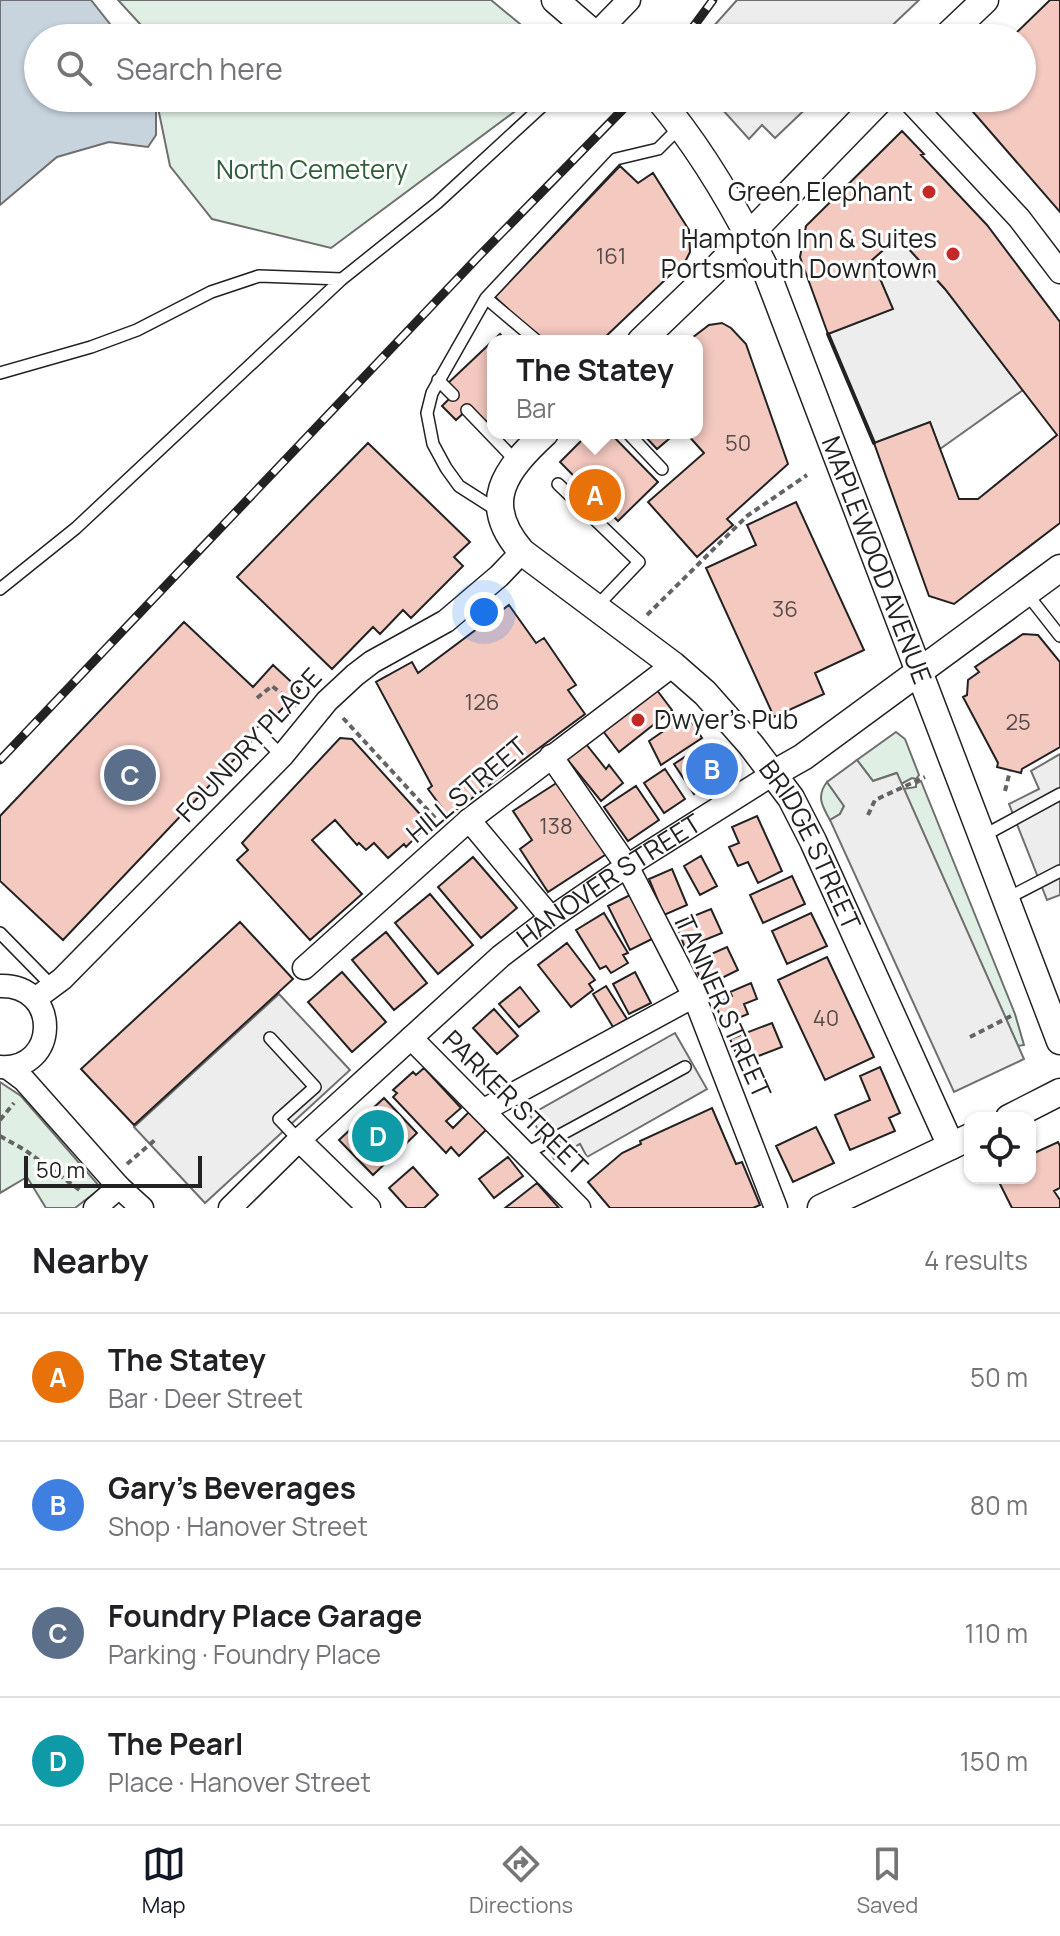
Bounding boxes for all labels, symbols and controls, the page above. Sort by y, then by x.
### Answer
search box [24,24,1036,112]
icon: search [52,46,96,90]
text: Search here [116,48,283,89]
park label: North Cemetery [216,151,408,187]
place label: Green Elephant [728,173,913,209]
marker: Green Elephant [920,183,938,201]
place label: Hampton Inn & Suites Portsmouth Downtown [661,220,937,286]
house number: 161 [596,241,626,271]
marker: Hampton Inn & Suites Portsmouth Downtown [944,245,962,263]
popup [487,335,703,439]
text: The Statey [516,349,674,390]
text: Bar [516,390,556,426]
house number: 50 [725,428,751,458]
street label: MAPLEWOOD AVENUE [814,431,941,689]
pin: A [569,465,621,525]
your location [464,592,504,632]
house number: 36 [772,594,798,624]
street label: FOUNDRY PLACE [167,659,329,829]
house number: 126 [465,687,499,717]
place label: Dwyer's Pub [654,701,798,737]
house number: 25 [1005,707,1031,737]
marker: Dwyer's Pub [629,711,647,729]
street label: HILL STREET [398,728,535,850]
pin: B [686,739,738,799]
pin: C [104,745,156,805]
street label: BRIDGE STREET [751,752,870,936]
street label: HANOVER STREET [509,805,708,955]
house number: 138 [539,811,573,841]
street label: TANNER STREET [667,909,781,1104]
house number: 40 [813,1003,839,1033]
street label: PARKER STREET [435,1022,597,1183]
pin: D [352,1106,404,1166]
map controls [964,1112,1036,1184]
button: locate [964,1112,1036,1184]
scale bar [24,1152,202,1188]
text: 50 m [36,1155,85,1185]
text: Nearby [32,1237,148,1283]
text: 4 results [924,1242,1028,1278]
text: The Statey [108,1339,266,1380]
text: A [49,1359,67,1395]
text: 50 m [970,1359,1028,1395]
text: Bar · Deer Street [108,1380,303,1416]
text: Gary's Beverages [108,1467,356,1508]
text: B [50,1487,66,1523]
text: 80 m [970,1487,1028,1523]
text: Shop · Hanover Street [108,1508,368,1544]
text: Foundry Place Garage [108,1595,422,1636]
text: C [48,1615,68,1651]
text: 110 m [965,1615,1028,1651]
text: Parking · Foundry Place [108,1636,381,1672]
text: The Pearl [108,1723,243,1764]
text: D [49,1743,67,1779]
text: 150 m [960,1743,1028,1779]
text: Place · Hanover Street [108,1764,371,1800]
tab: Map [142,1842,186,1920]
tab: Directions [469,1842,573,1920]
tab: Saved [856,1842,918,1920]

